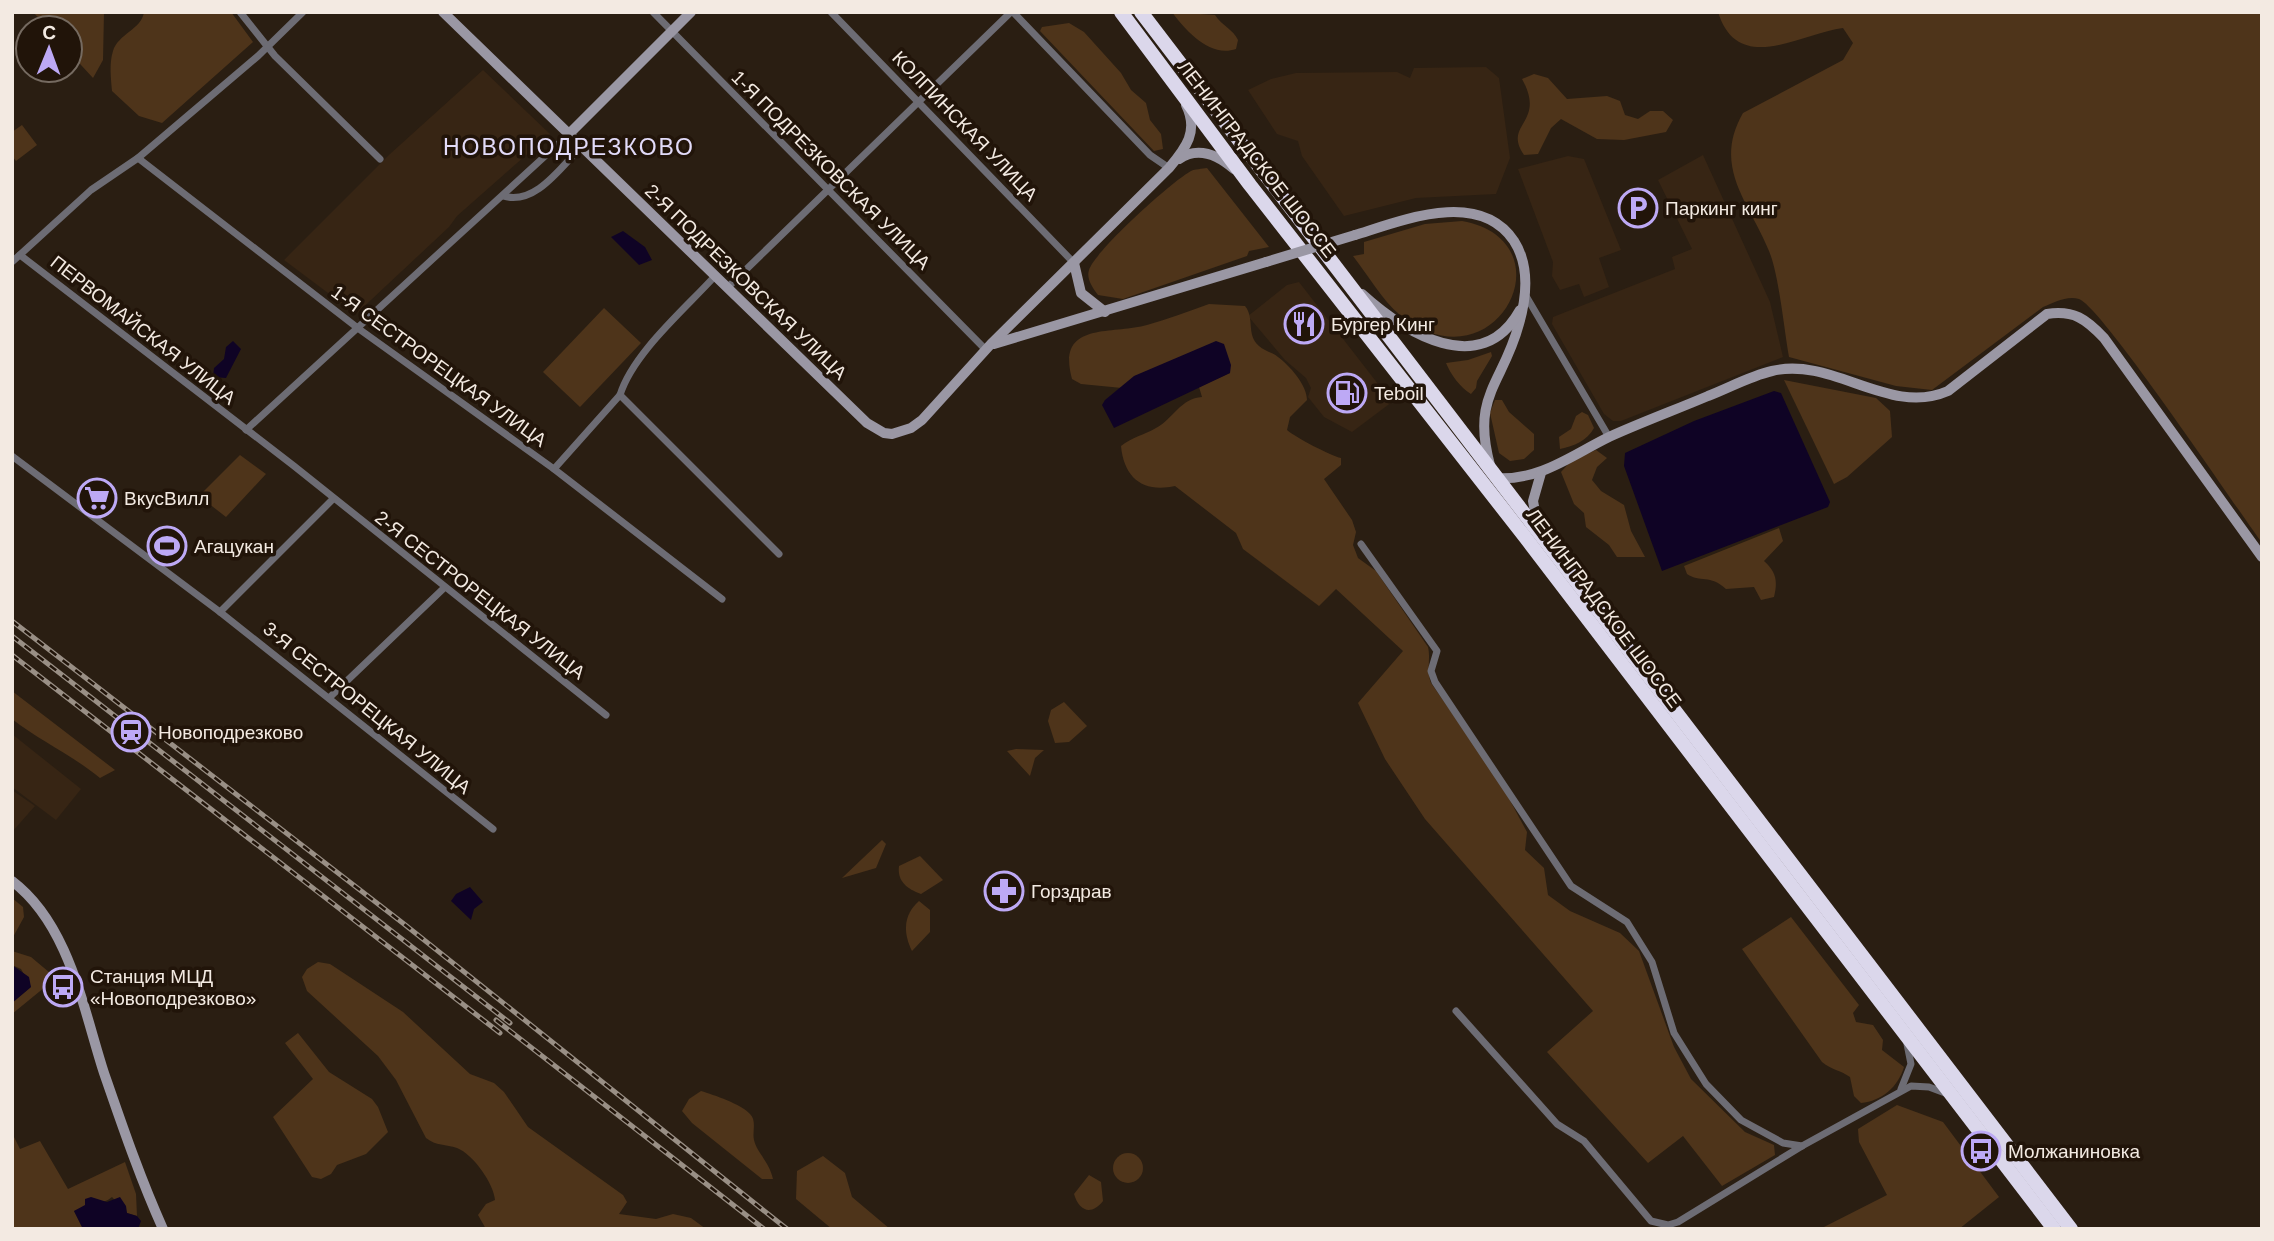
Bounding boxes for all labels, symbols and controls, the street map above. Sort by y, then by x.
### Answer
north arrow [14,14,84,84]
text: С [42,22,57,43]
street label: КОЛПИНСКАЯ УЛИЦА [888,47,1042,205]
street label: ЛЕНИНГРАДСКОЕ ШОССЕ [1174,57,1340,261]
street label: 1-Я ПОДРЕЗКОВСКАЯ УЛИЦА [728,67,935,274]
district label: НОВОПОДРЕЗКОВО [443,134,695,160]
street label: 2-Я ПОДРЕЗКОВСКАЯ УЛИЦА [641,180,851,384]
parking icon: Паркинг кинг [1617,187,1659,229]
place label: Паркинг кинг [1665,198,1778,219]
street label: ПЕРВОМАЙСКАЯ УЛИЦА [46,251,240,409]
street label: 1-Я СЕСТРОРЕЦКАЯ УЛИЦА [327,281,551,451]
restaurant icon: Бургер Кинг [1283,303,1325,345]
place label: Бургер Кинг [1331,314,1435,335]
fuel station icon: Teboil [1326,372,1368,414]
place label: Teboil [1374,383,1424,404]
supermarket icon: ВкусВилл [76,477,118,519]
place label: ВкусВилл [124,488,209,509]
street label: ЛЕНИНГРАДСКОЕ ШОССЕ [1522,504,1686,712]
street label: 2-Я СЕСТРОРЕЦКАЯ УЛИЦА [371,507,589,684]
sports icon: Агацукан [146,525,188,567]
place label: Агацукан [194,536,274,557]
street label: 3-Я СЕСТРОРЕЦКАЯ УЛИЦА [259,618,475,798]
station icon: Новоподрезково [110,711,152,753]
place label: Новоподрезково [158,722,303,743]
pharmacy icon: Горздрав [983,870,1025,912]
place label: Горздрав [1031,881,1112,902]
bus stop icon: Станция МЦД «Новоподрезково» [42,966,84,1008]
place label: Станция МЦД «Новоподрезково» [90,966,256,1009]
bus stop icon: Молжаниновка [1960,1130,2002,1172]
place label: Молжаниновка [2008,1141,2141,1162]

